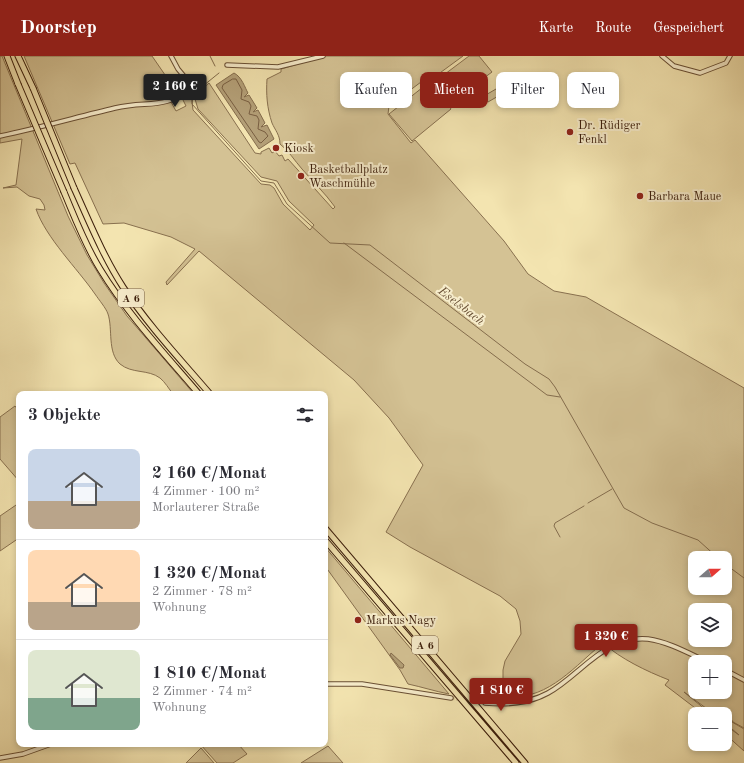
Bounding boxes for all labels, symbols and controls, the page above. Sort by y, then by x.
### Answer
text: Doorstep [20,19,97,38]
text: Karte [539,21,573,35]
text: Route [595,21,631,35]
text: Gespeichert [653,21,724,35]
chip: Kaufen [340,72,412,108]
chip: Mieten [420,72,488,108]
chip: Filter [496,72,559,108]
chip: Neu [567,72,619,108]
pin: 2 160 € [138,74,212,108]
text: 2 160 € [153,80,197,93]
place label: Dr. Rüdiger Fenkl [578,120,641,146]
marker: Dr. Rüdiger Fenkl [565,127,575,137]
marker: Kiosk [271,143,281,153]
place label: Kiosk [284,143,314,155]
place label: Basketballplatz Waschmühle [309,164,388,190]
marker: Basketballplatz Waschmühle [296,171,306,181]
marker: Barbara Maue [635,191,645,201]
place label: Barbara Maue [648,191,722,203]
water label: Eselsbach [435,284,487,328]
road number: A 6 [118,289,144,307]
icon: filters [294,404,316,426]
text: 3 Objekte [28,407,101,424]
icon: home [60,465,108,513]
text: 2 160 €/Monat [152,465,266,482]
text: 4 Zimmer · 100 m² [152,485,260,498]
text: Morlauterer Straße [152,501,260,514]
north arrow [688,551,732,595]
map controls [688,551,732,751]
text: 1 320 €/Monat [152,565,266,582]
icon: home [60,566,108,614]
text: 2 Zimmer · 78 m² [152,585,252,598]
text: Wohnung [152,601,206,614]
button: layers [688,603,732,647]
marker: Markus Nagy [353,615,363,625]
place label: Markus Nagy [366,615,437,627]
pin: 1 320 € [569,624,643,658]
text: 1 320 € [584,630,628,643]
road number: A 6 [412,636,438,654]
button: + [688,655,732,699]
text: 1 810 €/Monat [152,665,266,682]
icon: home [60,666,108,714]
pin: 1 810 € [464,678,538,712]
text: 1 810 € [479,684,523,697]
text: 2 Zimmer · 74 m² [152,685,252,698]
text: Wohnung [152,701,206,714]
button: − [688,707,732,751]

